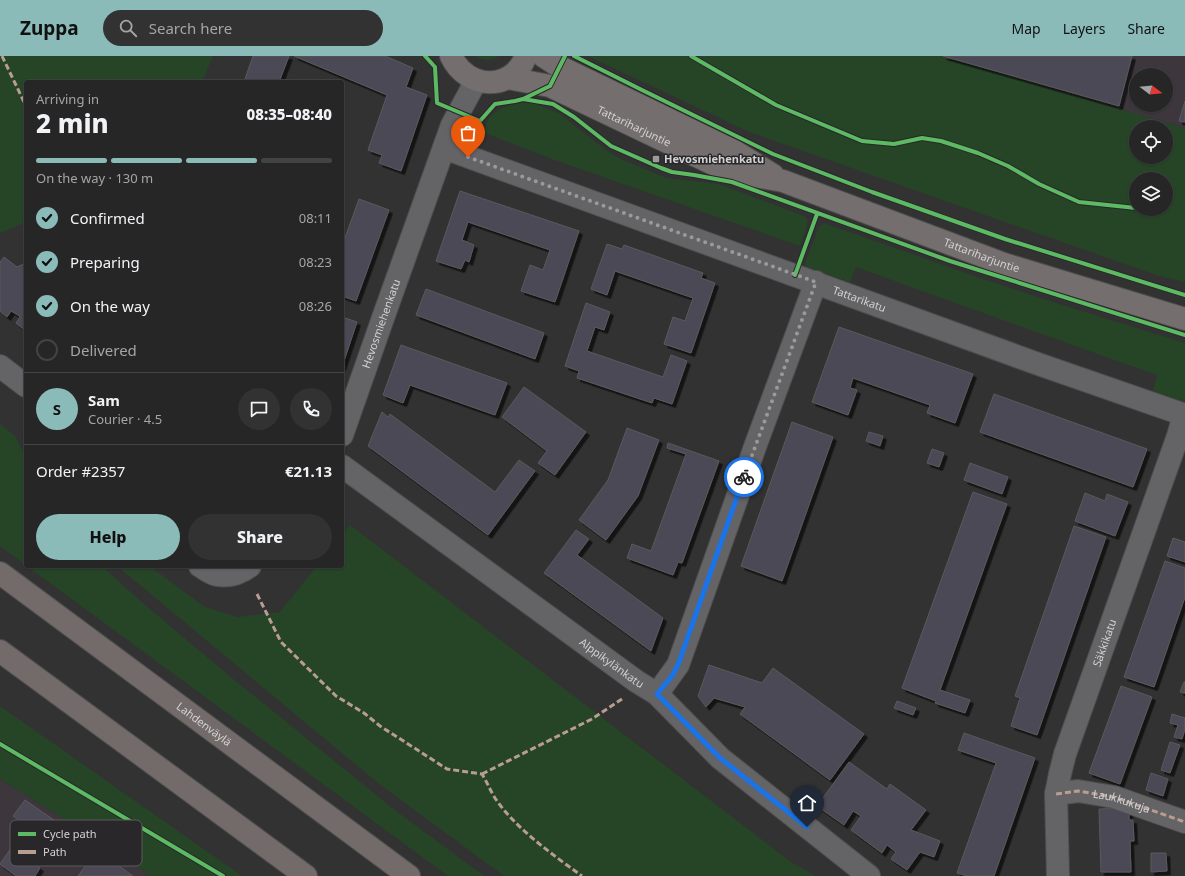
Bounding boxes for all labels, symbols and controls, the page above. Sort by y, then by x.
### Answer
search box [103,10,383,46]
text: Zuppa [20,15,79,41]
icon: search [117,17,139,39]
text: Search here [149,18,232,38]
text: Map [1012,19,1041,38]
text: Layers [1063,19,1105,38]
text: Share [1127,19,1165,38]
north arrow [1129,68,1173,112]
map controls [1129,68,1173,216]
text: Arriving in [36,90,99,108]
street label: Tattariharjuntie [595,102,674,150]
text: 08:35–08:40 [247,104,332,124]
text: 2 min [36,105,109,141]
pin [451,116,485,157]
button: locate [1129,120,1173,164]
icon: bag [457,122,479,144]
place label: Hevosmiehenkatu [664,151,764,166]
marker: Hevosmiehenkatu [651,154,661,164]
text: On the way · 130 m [36,169,153,187]
button: layers [1129,172,1173,216]
icon: check [36,207,58,229]
text: Confirmed [70,208,145,228]
text: 08:11 [299,209,332,227]
street label: Tattariharjuntie [942,234,1022,275]
icon: check [36,251,58,273]
text: Preparing [70,252,140,272]
text: 08:23 [299,253,332,271]
street label: Hevosmiehenkatu [358,277,403,370]
street label: Tattarikatu [831,282,888,315]
icon: check [36,295,58,317]
text: On the way [70,296,150,316]
text: 08:26 [299,297,332,315]
text: Delivered [70,340,137,360]
button: chat [238,388,280,430]
button: phone [290,388,332,430]
text: Sam [88,390,120,410]
text: S [53,399,61,419]
text: Courier · 4.5 [88,410,162,428]
courier [724,457,764,497]
text: Order #2357 [36,461,125,481]
text: €21.13 [285,461,332,481]
icon: bike [733,466,755,488]
button: Help [36,514,180,560]
button: Share [188,514,332,560]
street label: Säkkikatu [1089,617,1119,669]
street label: Alppikylänkatu [577,634,647,691]
street label: Lahdenväylä [174,698,235,749]
pin [790,786,824,827]
street label: Laukkukuja [1092,786,1152,816]
icon: home [796,792,818,814]
legend [10,820,142,866]
text: Cycle path [43,826,96,841]
text: Path [43,844,67,859]

